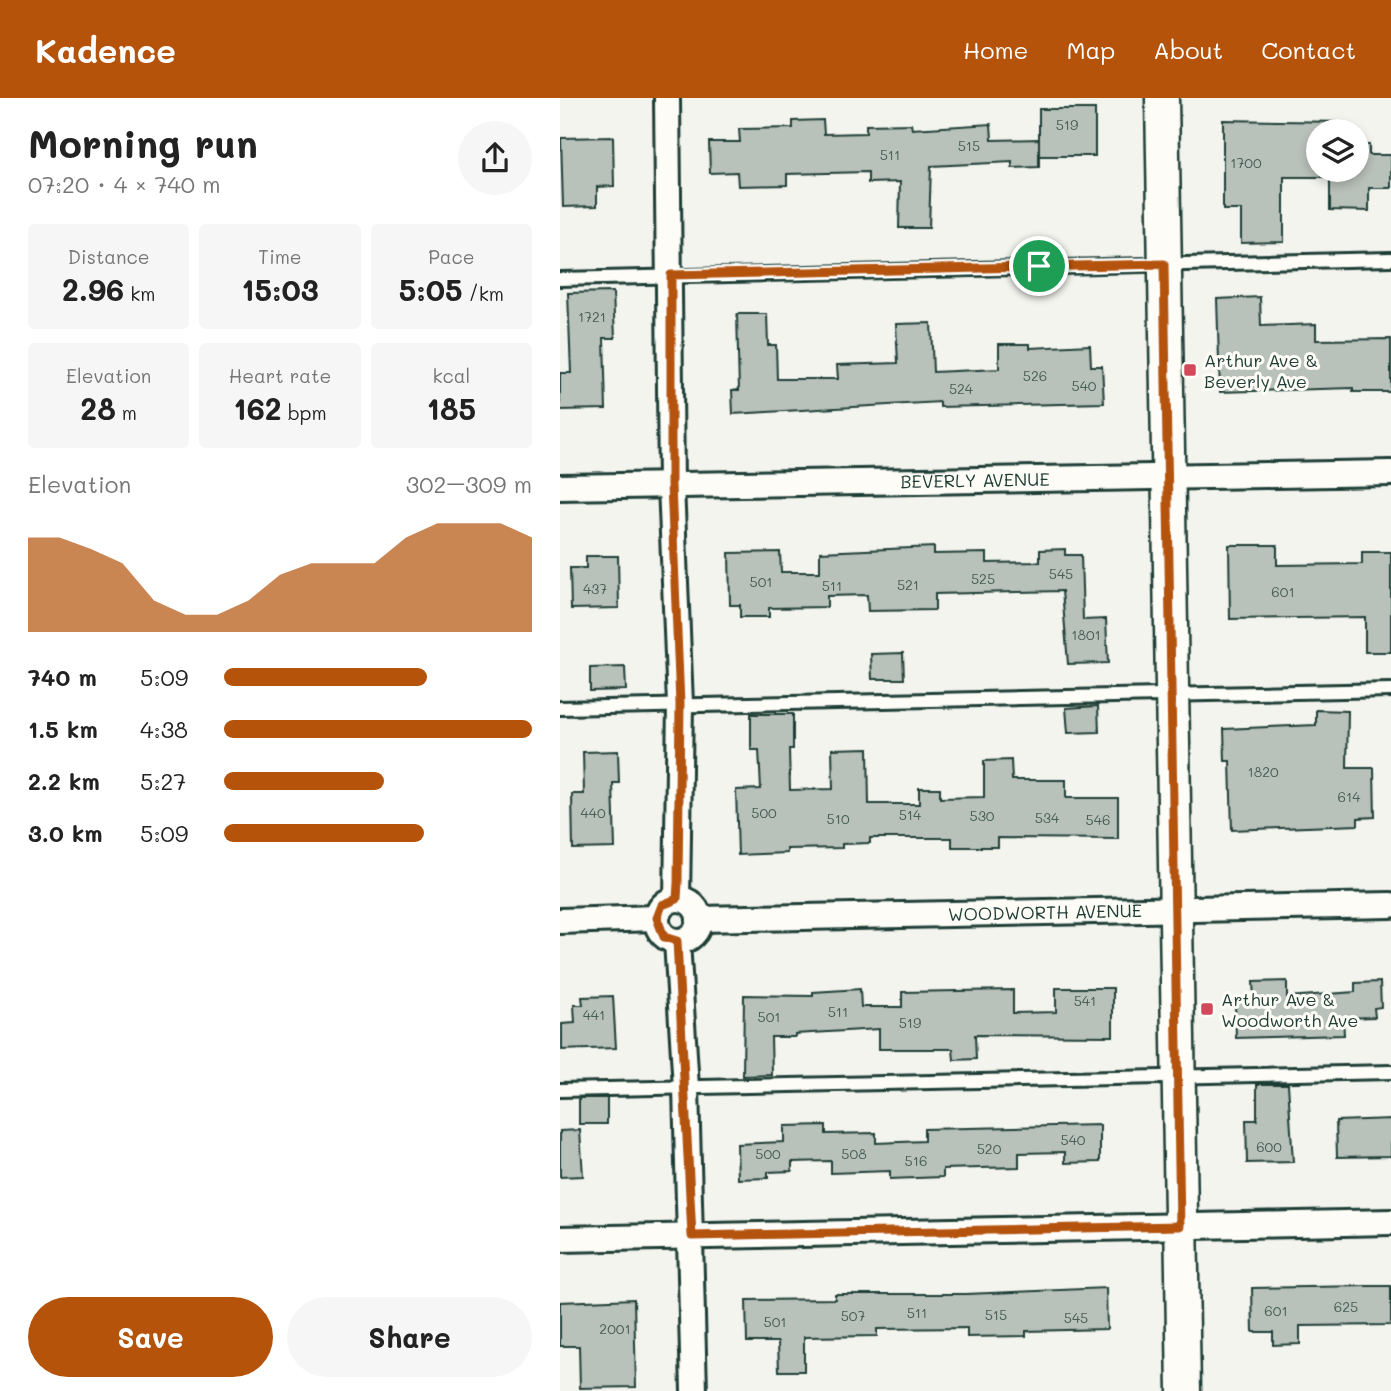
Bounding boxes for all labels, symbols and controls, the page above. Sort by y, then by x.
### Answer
text: Kadence [35,28,176,71]
text: Home [963,34,1028,65]
text: Map [1066,34,1115,65]
text: About [1153,34,1223,65]
text: Contact [1261,34,1356,65]
house number: 519 [1056,115,1078,134]
text: Morning run [28,118,258,168]
map controls [1306,119,1369,182]
button: layers [1306,119,1369,182]
button: share [458,121,532,195]
house number: 515 [958,136,980,155]
house number: 511 [880,145,900,164]
house number: 1700 [1230,153,1262,172]
text: 07:20 · 4 × 740 m [28,169,221,199]
pin [1009,236,1069,296]
text: Distance [68,244,150,269]
text: Time [258,244,302,269]
text: Pace [428,244,475,269]
icon: arrive [1020,247,1058,285]
text: 2.96 [62,269,124,309]
text: 15:03 [241,269,319,309]
text: 5:05 [399,269,463,309]
text: km [124,281,155,306]
text: /km [463,281,504,306]
house number: 1721 [578,307,606,326]
place label: Arthur Ave & Beverly Ave [1204,348,1318,393]
marker: Arthur Ave & Beverly Ave [1182,362,1198,378]
text: Elevation [66,363,151,388]
text: Heart rate [229,363,331,388]
text: kcal [432,363,470,388]
house number: 526 [1023,366,1047,385]
house number: 540 [1071,376,1097,395]
house number: 524 [949,379,974,398]
text: 28 [80,388,116,428]
text: 162 [233,388,282,428]
text: 185 [427,388,476,428]
text: m [116,400,137,425]
text: bpm [282,400,327,425]
street label: BEVERLY AVENUE [900,467,1050,493]
text: Elevation [28,469,131,499]
text: 302–309 m [406,469,532,499]
house number: 545 [1049,564,1073,583]
house number: 525 [971,569,995,588]
house number: 501 [749,572,773,591]
house number: 521 [897,575,919,594]
house number: 511 [822,576,842,595]
house number: 437 [583,579,607,598]
house number: 601 [1271,582,1295,601]
house number: 1801 [1071,625,1101,644]
text: 740 m [28,662,97,692]
text: 5:09 [140,662,188,692]
text: 1.5 km [28,714,98,744]
text: 4:38 [140,714,188,744]
house number: 1820 [1247,762,1279,781]
text: 2.2 km [28,766,100,796]
text: 5:27 [140,766,186,796]
house number: 614 [1338,787,1361,806]
house number: 440 [580,803,606,822]
house number: 500 [751,803,777,822]
house number: 514 [899,805,922,824]
house number: 530 [969,806,995,825]
house number: 534 [1035,808,1060,827]
house number: 510 [826,809,850,828]
house number: 546 [1086,810,1110,829]
text: 3.0 km [28,818,103,848]
text: 5:09 [140,818,188,848]
street label: WOODWORTH AVENUE [948,898,1142,926]
place label: Arthur Ave & Woodworth Ave [1221,987,1358,1032]
house number: 541 [1074,991,1096,1010]
marker: Arthur Ave & Woodworth Ave [1199,1001,1215,1017]
house number: 511 [828,1002,848,1021]
house number: 441 [583,1005,605,1024]
house number: 501 [757,1007,781,1026]
house number: 519 [899,1013,921,1032]
house number: 540 [1060,1130,1086,1149]
house number: 600 [1256,1137,1282,1156]
house number: 520 [977,1139,1002,1158]
house number: 500 [755,1144,781,1163]
house number: 508 [841,1144,867,1163]
house number: 516 [905,1151,927,1170]
button: Save [28,1297,273,1377]
button: Share [287,1297,532,1377]
house number: 625 [1334,1297,1358,1316]
house number: 601 [1264,1301,1288,1320]
house number: 511 [907,1303,927,1322]
house number: 515 [985,1305,1007,1324]
house number: 507 [841,1306,866,1325]
house number: 545 [1064,1308,1088,1327]
house number: 501 [763,1312,787,1331]
house number: 2001 [599,1319,631,1338]

